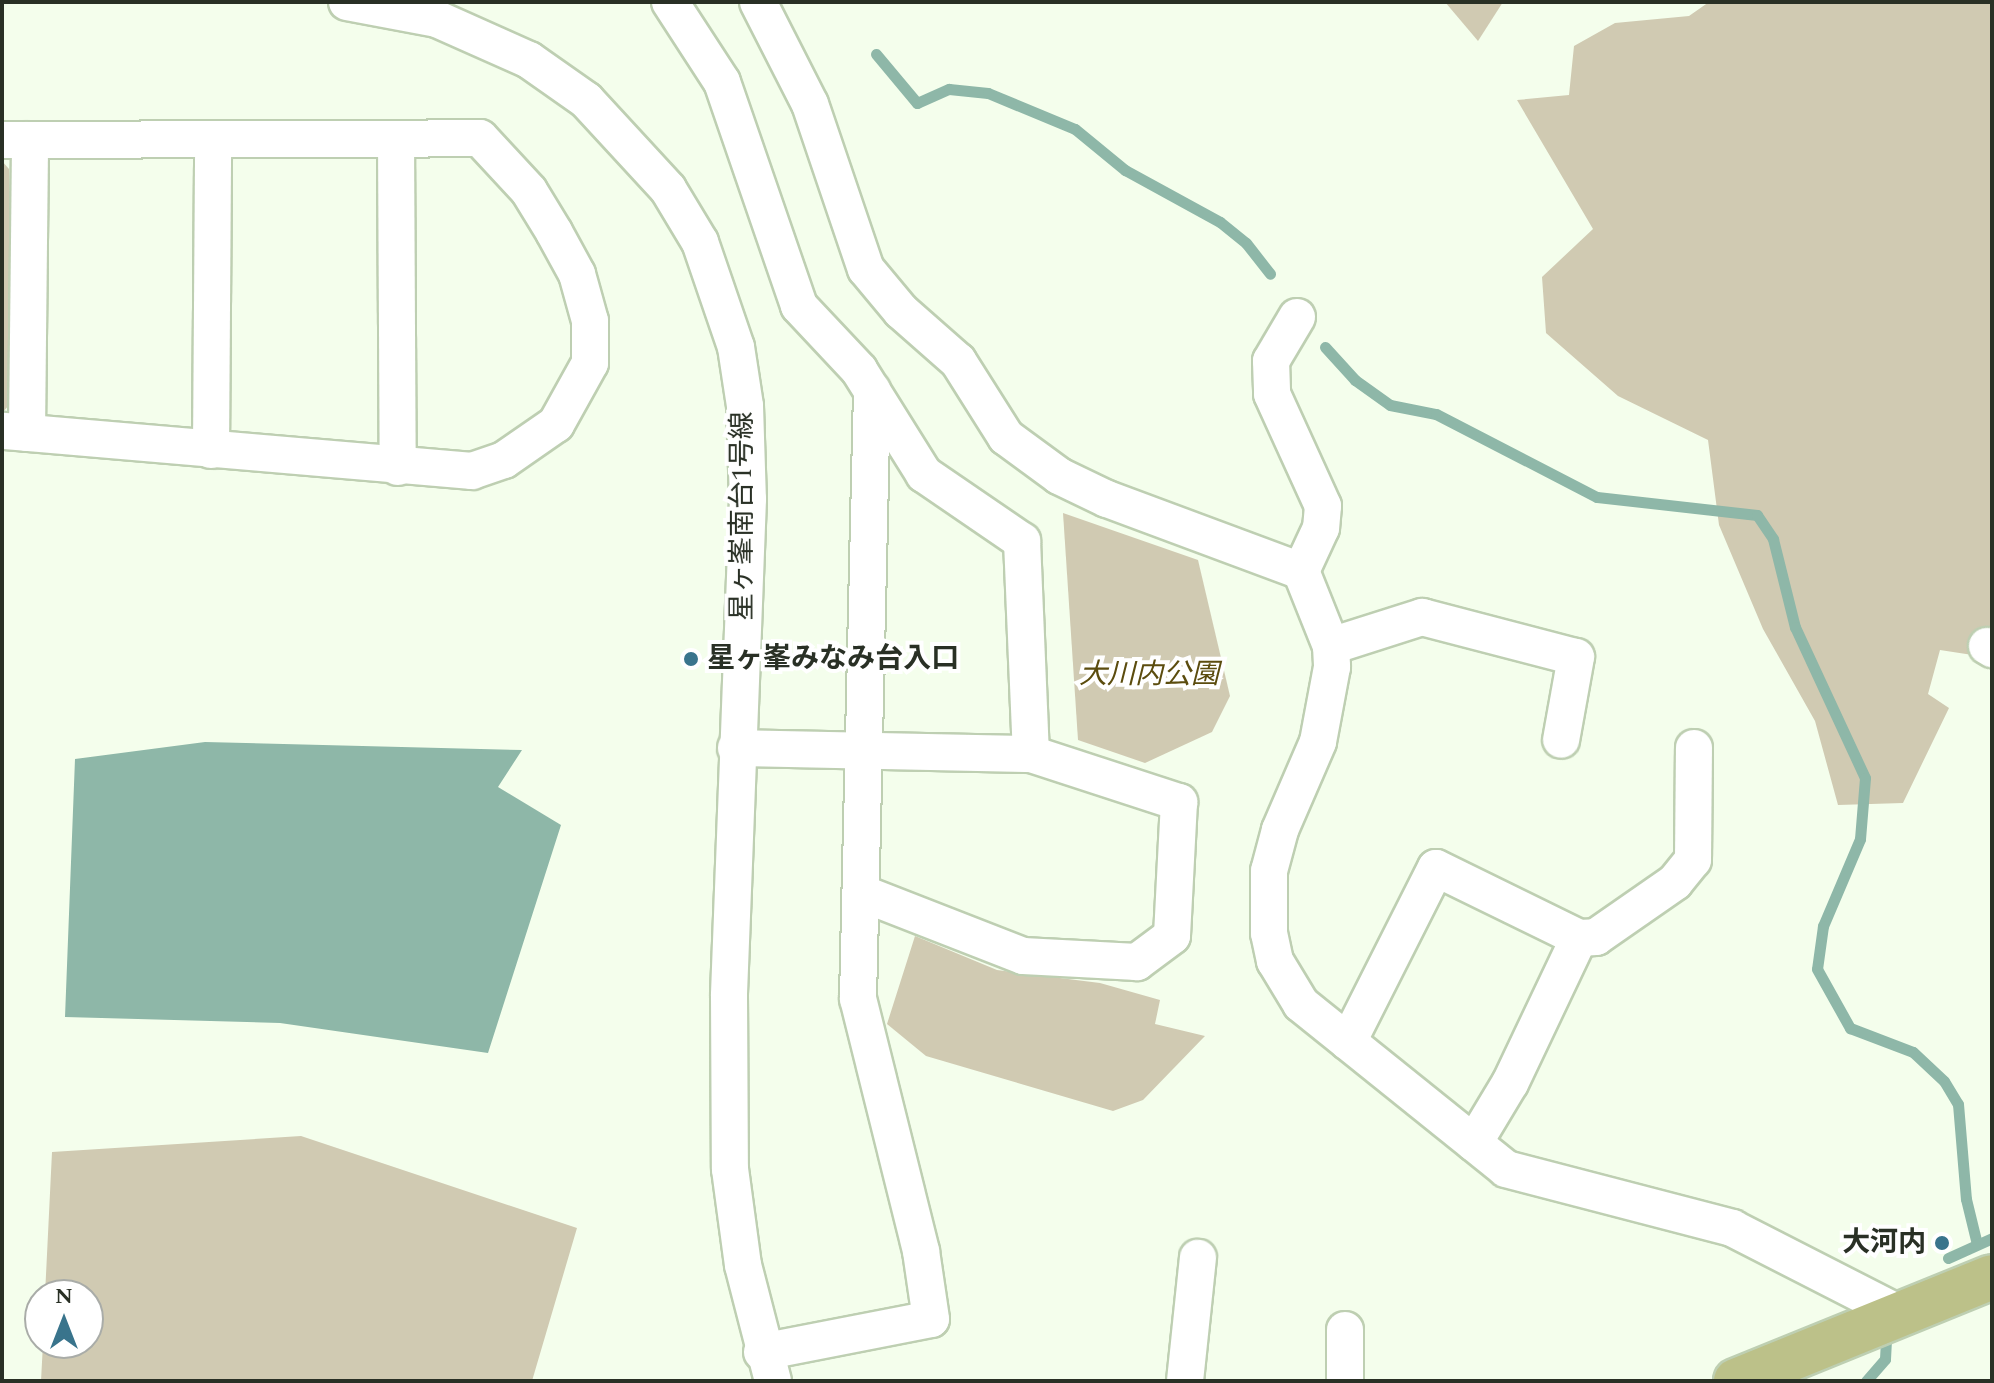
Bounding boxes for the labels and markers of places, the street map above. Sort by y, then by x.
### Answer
place label: 星ヶ峯みなみ台入口 [707,642,959,676]
marker: 星ヶ峯みなみ台入口 [682,650,700,668]
place label: 大河内 [1842,1226,1926,1260]
marker: 大河内 [1933,1234,1951,1252]

